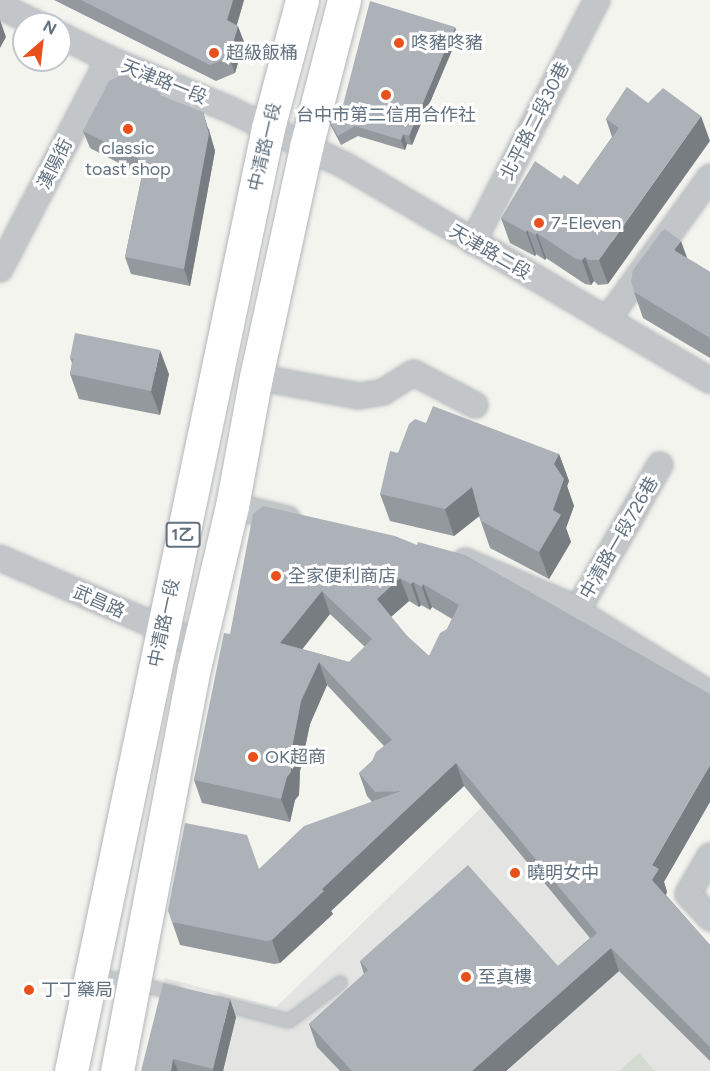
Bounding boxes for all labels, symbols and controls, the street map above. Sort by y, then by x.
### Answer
north arrow [12,12,72,72]
text: N [40,16,60,39]
place label: 咚豬咚豬 [411,32,483,54]
marker: 咚豬咚豬 [392,36,406,50]
place label: 超級飯桶 [226,42,298,64]
marker: 超級飯桶 [207,46,221,60]
street label: 天津路一段 [118,55,210,109]
street label: 北平路二段30巷 [496,58,574,184]
marker: 台中市第二信用合作社 [379,88,393,102]
street label: 中清路一段 [244,101,286,193]
place label: 台中市第二信用合作社 [296,104,476,126]
marker: classic toast shop [121,122,135,136]
street label: 漢陽街 [33,135,77,193]
place label: classic toast shop [85,138,171,180]
place label: 7-Eleven [551,212,621,234]
marker: 7-Eleven [532,216,546,230]
street label: 天津路二段 [446,220,534,284]
street label: 中清路一段726巷 [575,473,663,603]
road number: 1乙 [165,522,201,548]
place label: 全家便利商店 [288,565,396,587]
marker: 全家便利商店 [269,569,283,583]
street label: 中清路一段 [144,577,184,669]
street label: 武昌路 [70,581,128,623]
place label: OK超商 [265,746,326,768]
marker: OK超商 [246,750,260,764]
place label: 曉明女中 [527,862,599,884]
marker: 曉明女中 [508,866,522,880]
place label: 至真樓 [478,966,532,988]
marker: 至真樓 [459,970,473,984]
place label: 丁丁藥局 [41,979,113,1001]
marker: 丁丁藥局 [22,983,36,997]

